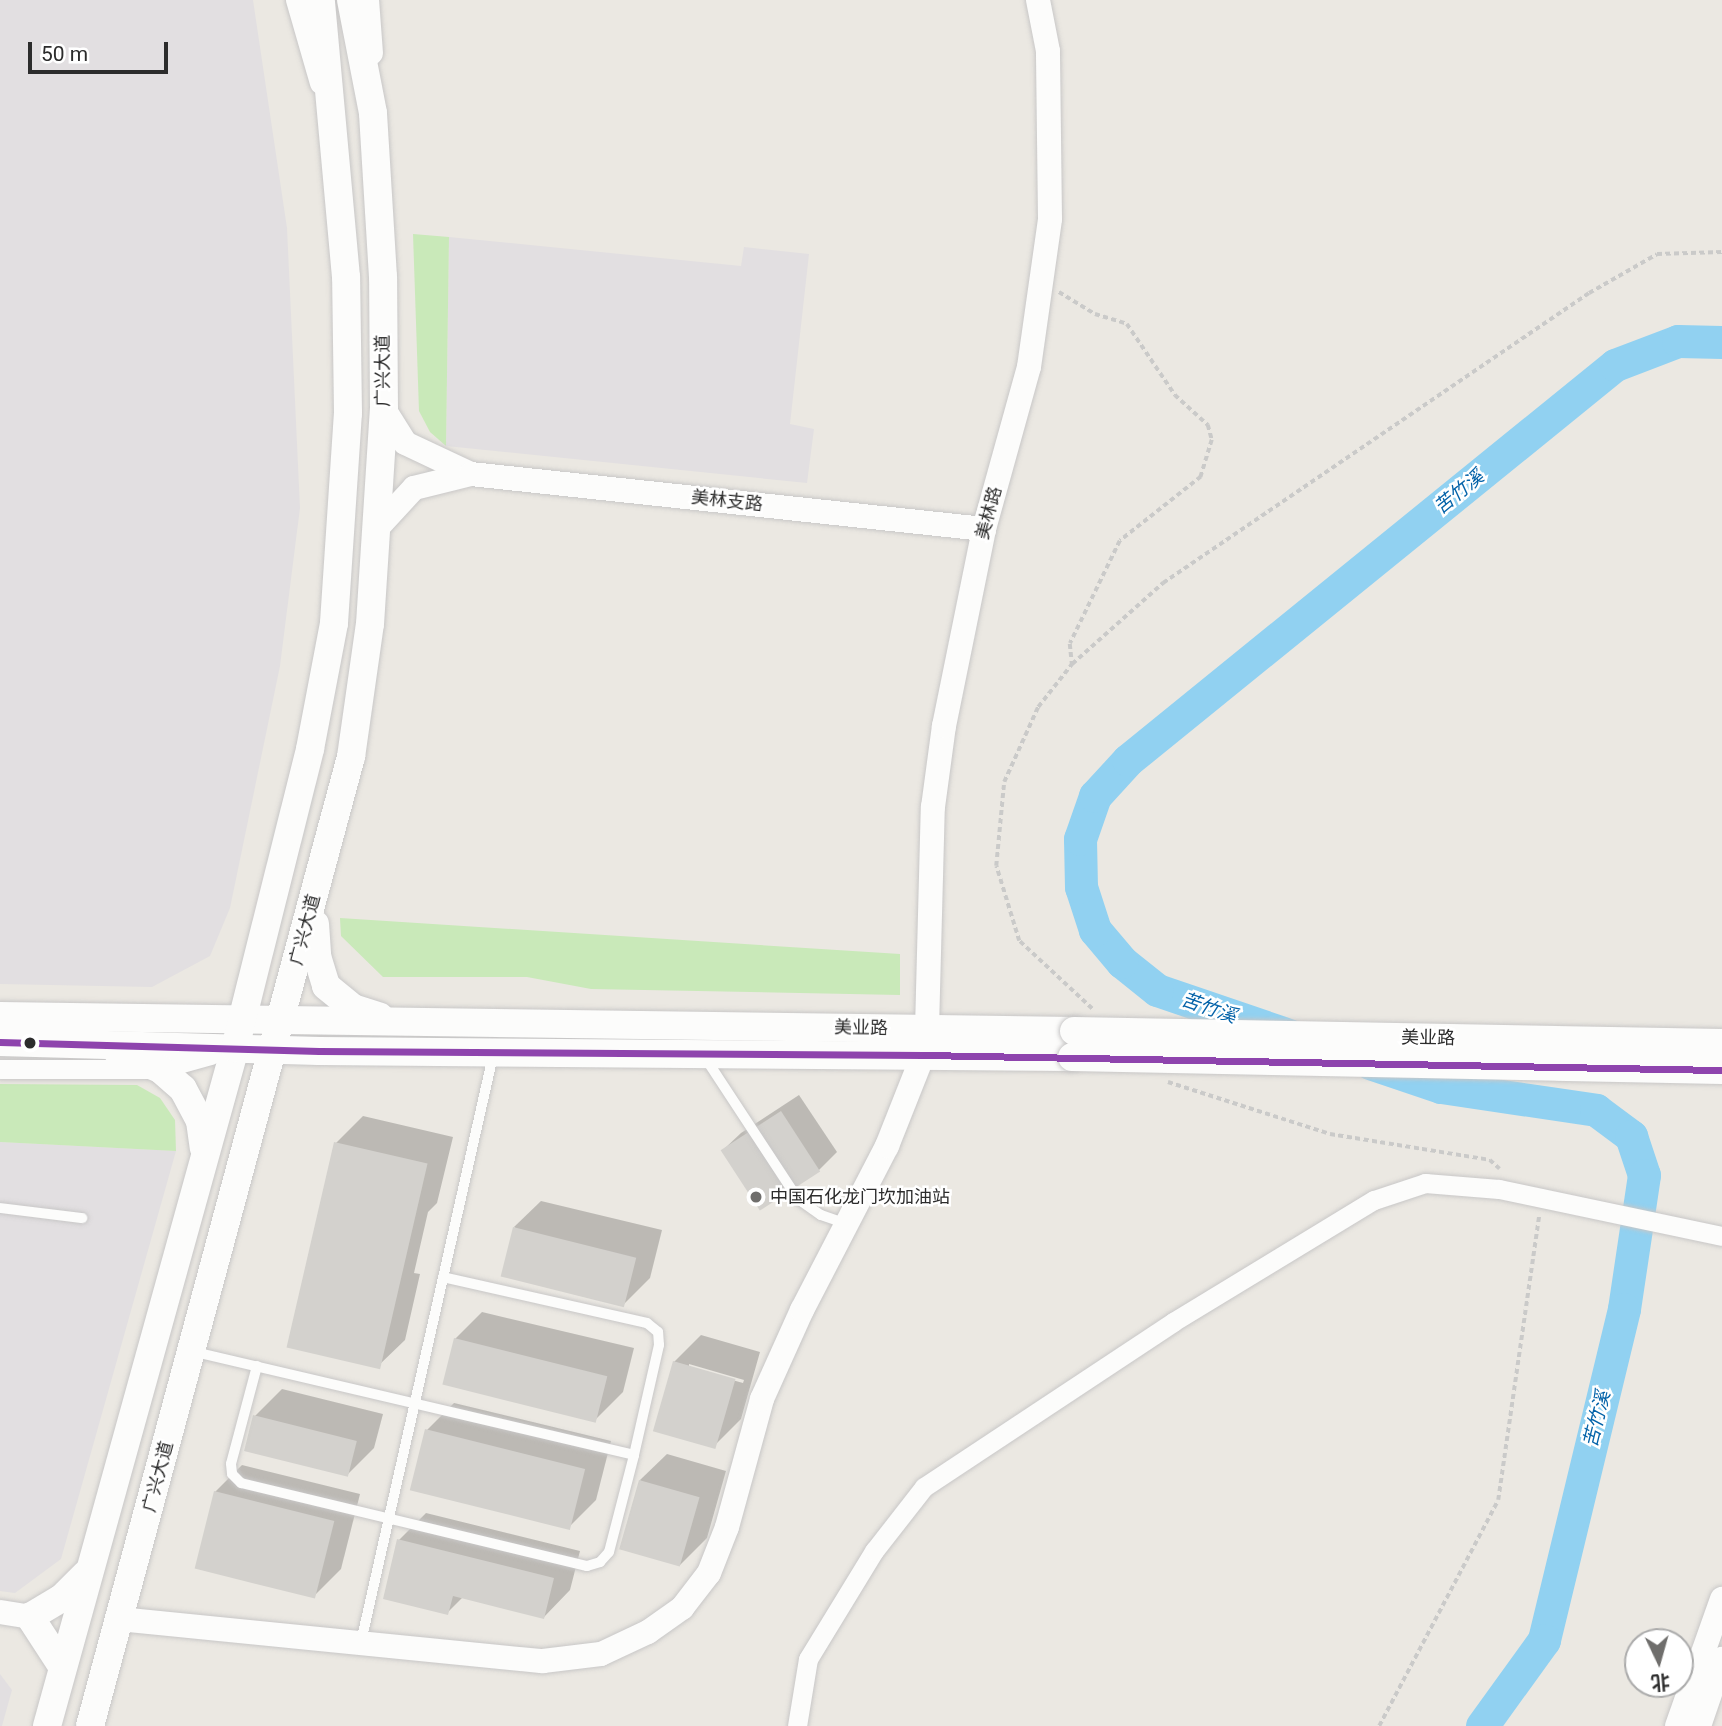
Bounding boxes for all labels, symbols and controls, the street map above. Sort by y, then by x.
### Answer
scale bar [32,28,172,72]
text: 50 m [41,42,88,66]
street label: 广兴大道 [372,335,394,407]
water label: 苦竹溪 [1430,465,1488,519]
street label: 美林路 [972,484,1006,542]
street label: 美林支路 [690,486,764,516]
street label: 广兴大道 [285,892,325,968]
water label: 苦竹溪 [1178,988,1240,1028]
street label: 美业路 [834,1017,888,1039]
street label: 美业路 [1401,1027,1455,1049]
unlabelled marker [23,1036,37,1050]
place label: 中国石化龙门坎加油站 [770,1186,950,1208]
marker: 中国石化龙门坎加油站 [748,1189,764,1205]
water label: 苦竹溪 [1579,1389,1615,1449]
street label: 广兴大道 [138,1439,178,1515]
north arrow [1624,1628,1694,1698]
text: 北 [1650,1670,1671,1695]

